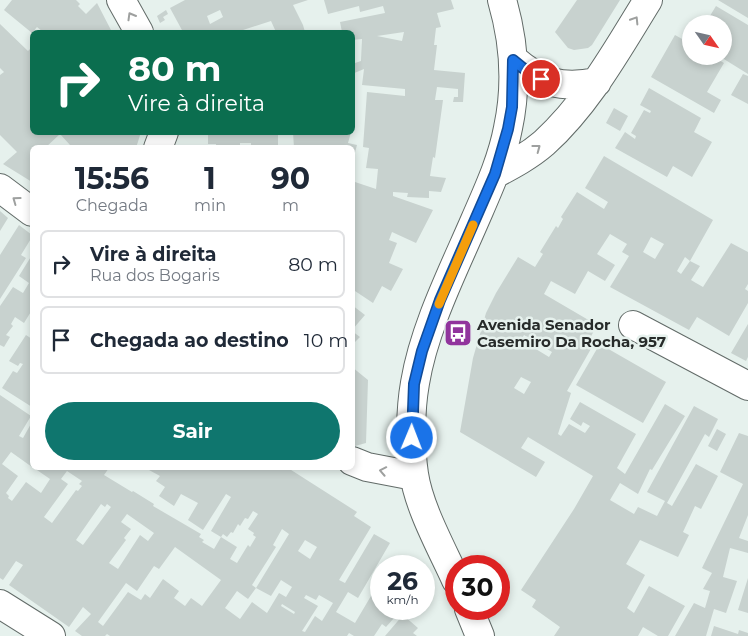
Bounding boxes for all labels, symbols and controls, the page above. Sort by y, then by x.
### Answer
one-way arrow [127,12,137,21]
north arrow [682,15,732,65]
map controls [682,15,732,65]
one-way arrow [629,17,639,26]
text: 80 m [128,47,222,90]
icon: right [45,50,110,115]
pin [520,58,562,100]
icon: arrive [527,65,555,93]
text: Vire à direita [128,90,265,117]
one-way arrow [531,146,540,154]
text: 15:56 [75,160,149,197]
text: 1 [204,160,216,197]
text: 90 [271,160,310,197]
text: Chegada [76,196,148,215]
text: min [194,196,226,215]
text: m [282,196,299,215]
one-way arrow [12,197,22,206]
text: Vire à direita [90,243,217,266]
icon: right [47,250,75,278]
text: 80 m [288,253,338,276]
text: Rua dos Bogaris [90,266,220,285]
place label: Avenida Senador Casemiro Da Rocha, 957 [476,315,666,351]
bus stop icon: Avenida Senador Casemiro Da Rocha, 957 [443,318,473,348]
icon: arrive [47,326,75,354]
text: Chegada ao destino [90,329,289,352]
text: 10 m [304,329,348,352]
button: Sair [45,402,340,460]
position arrow [385,411,437,463]
one-way arrow [378,466,387,476]
speed limit sign: 30 [445,555,510,620]
text: 26 [387,566,418,596]
text: km/h [386,592,419,607]

